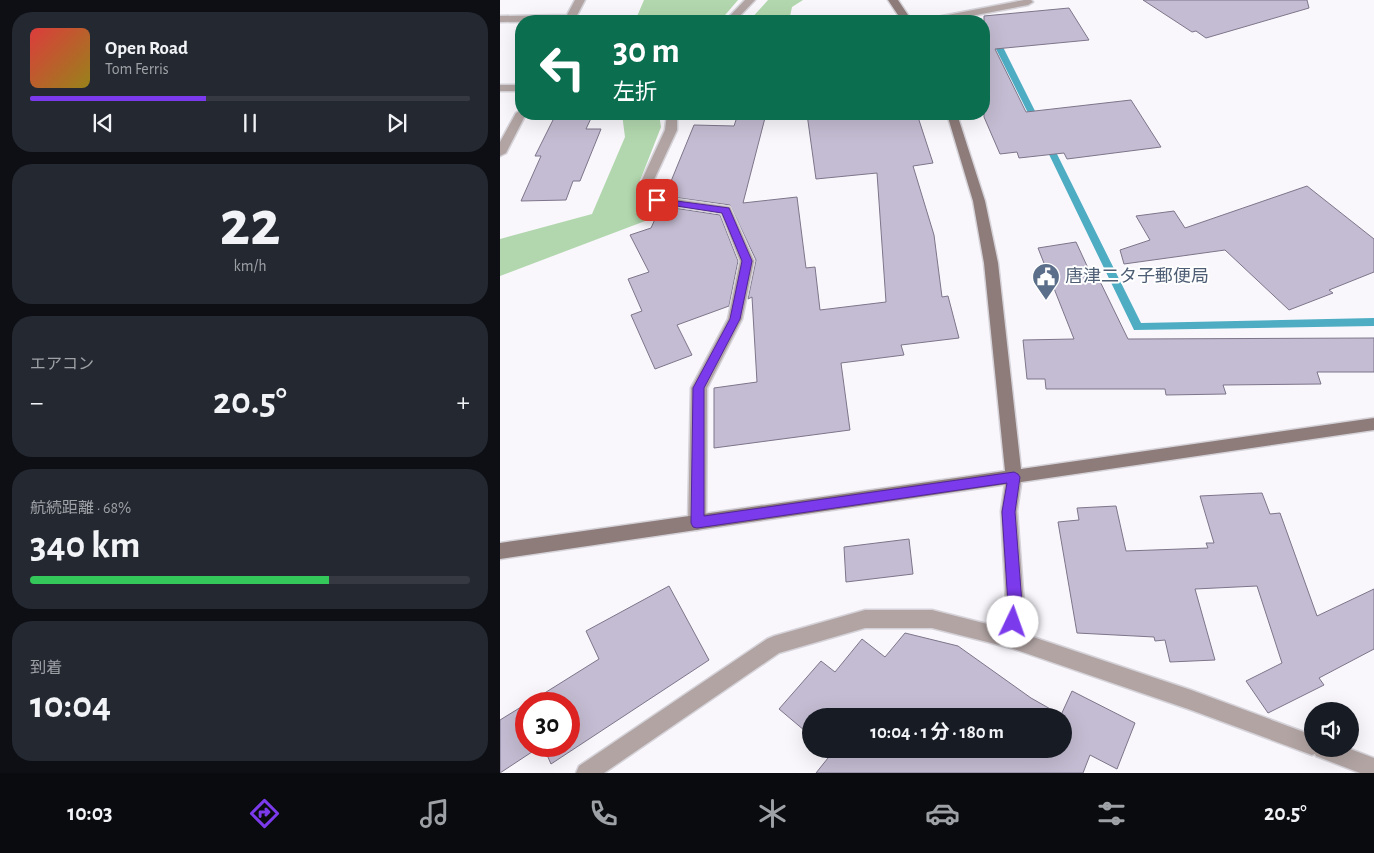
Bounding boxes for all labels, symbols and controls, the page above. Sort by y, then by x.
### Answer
text: 30 m [613,34,680,69]
icon: left [530,35,595,100]
text: Open Road [105,39,188,58]
text: Tom Ferris [105,61,169,77]
text: 左折 [613,81,657,103]
icon: previous [89,109,117,137]
icon: pause [236,109,264,137]
icon: next [383,109,411,137]
pin [636,179,678,221]
icon: arrive [643,186,671,214]
text: 22 [219,192,281,257]
text: km/h [233,258,267,274]
public building icon: 唐津二タ子郵便局 [1031,262,1061,301]
place label: 唐津二タ子郵便局 [1065,267,1209,286]
text: エアコン [30,356,94,372]
text: 20.5° [213,383,287,421]
text: − [30,389,43,417]
text: + [457,389,470,417]
text: 航続距離 · 68% [30,500,131,516]
text: 340 km [30,527,141,565]
position arrow [986,595,1038,647]
text: 到着 [30,660,62,676]
text: 10:04 [30,687,111,725]
speed limit sign: 30 [515,692,580,757]
map controls [1304,702,1359,757]
button: sound [1304,702,1359,757]
text: 10:04 · 1 分 · 180 m [870,723,1004,742]
icon: directions [247,796,282,831]
icon: music [417,796,452,831]
icon: phone [586,796,621,831]
icon: climate [755,796,790,831]
icon: car [925,796,960,831]
icon: filters [1094,796,1129,831]
text: 10:03 [67,802,113,824]
text: 20.5° [1264,802,1307,824]

